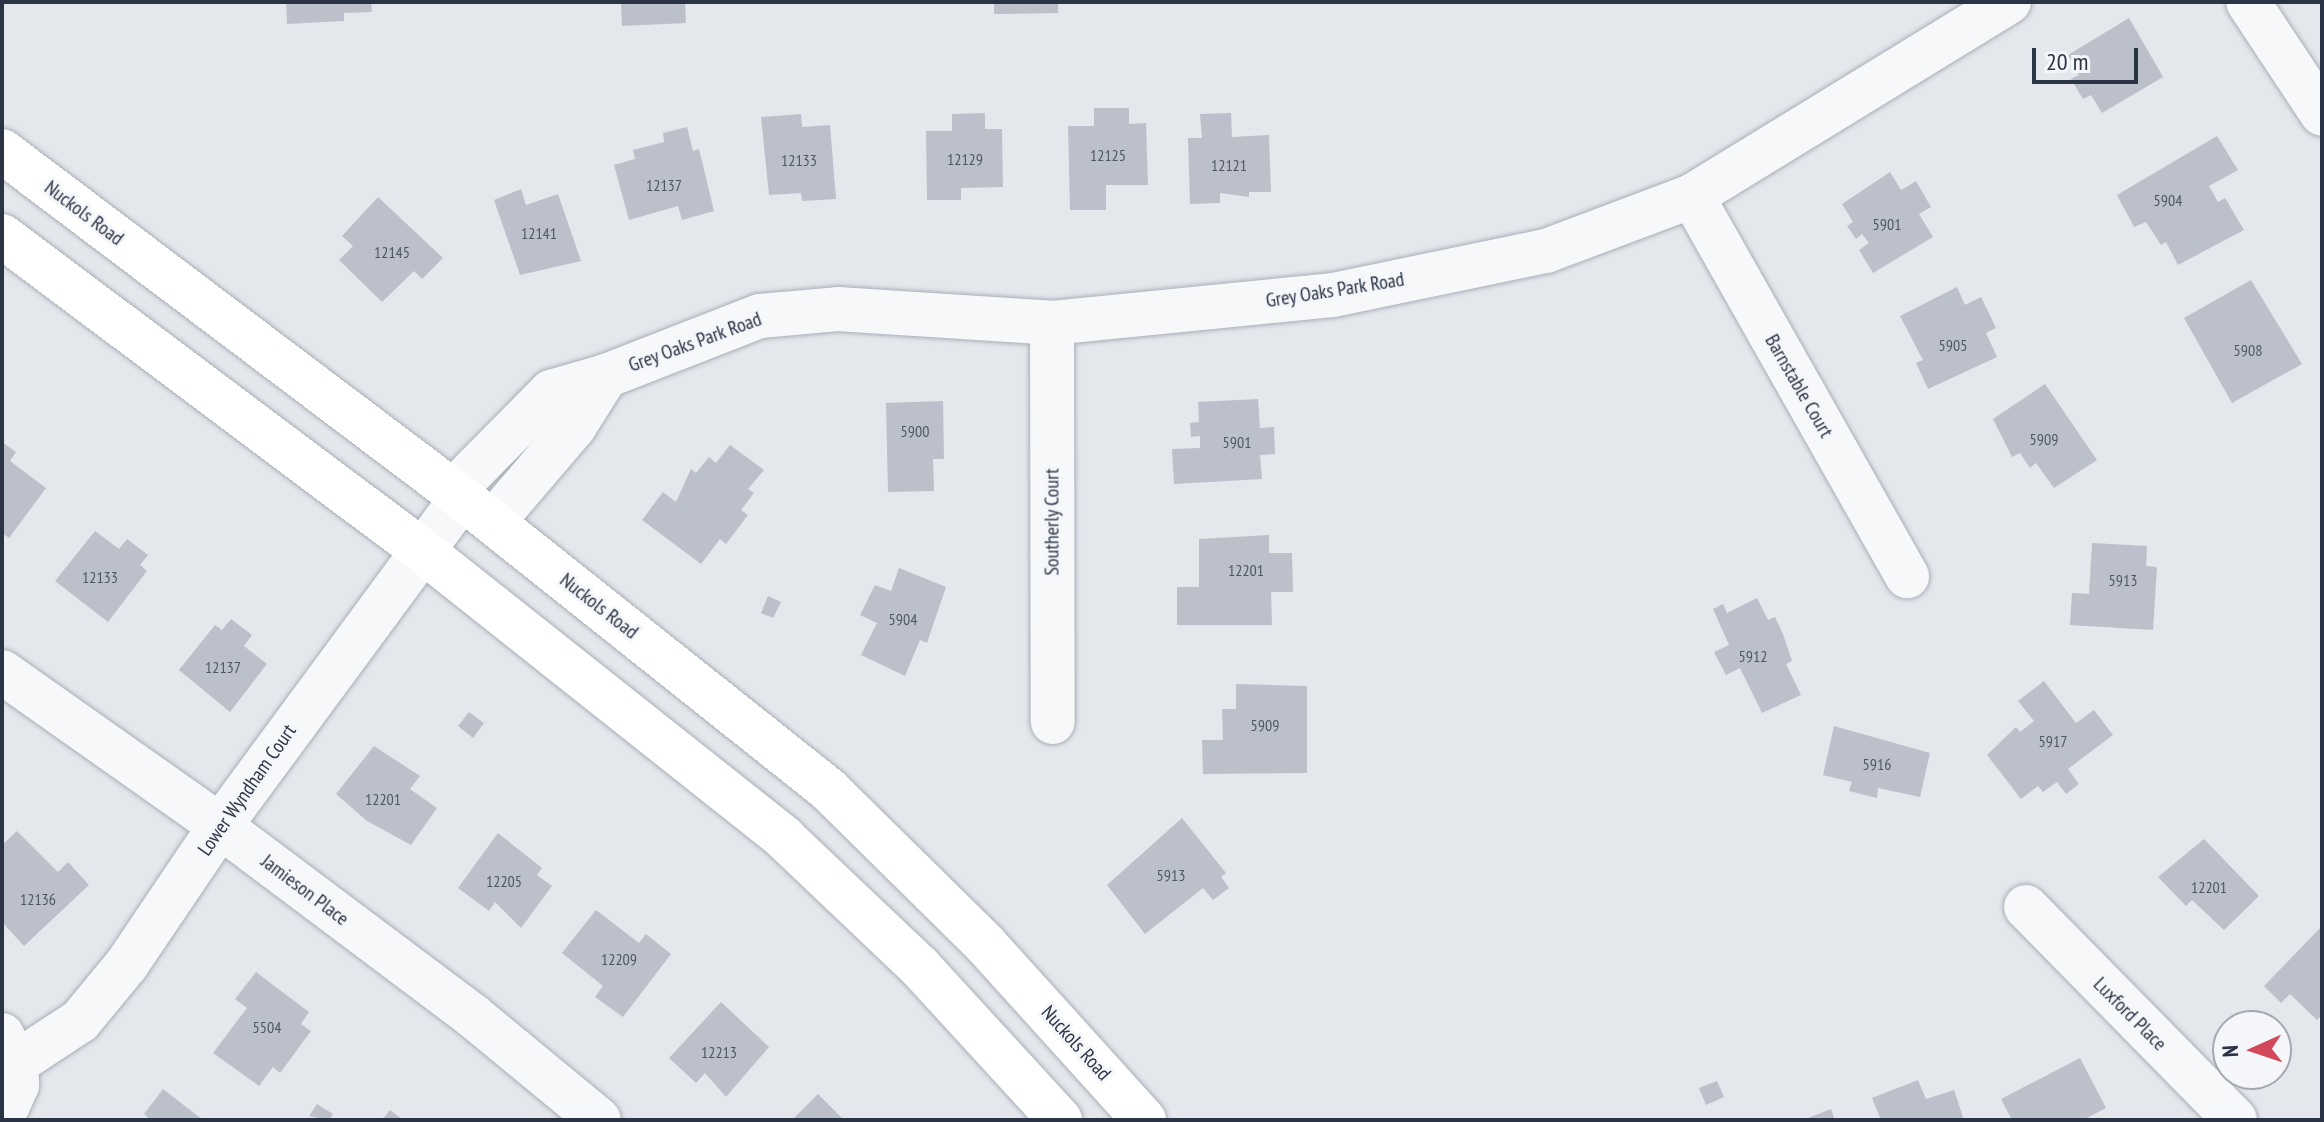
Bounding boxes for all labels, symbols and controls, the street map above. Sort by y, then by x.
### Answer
scale bar [2036,32,2142,82]
text: 20 m [2046,46,2088,77]
house number: 12125 [1090,145,1126,165]
house number: 12129 [947,149,983,169]
house number: 12133 [781,150,817,170]
house number: 12121 [1211,155,1247,175]
house number: 12137 [646,175,682,195]
street label: Nuckols Road [40,176,128,250]
house number: 5904 [2154,190,2182,210]
house number: 5901 [1873,214,1901,234]
house number: 12141 [521,223,557,243]
house number: 12145 [374,242,410,262]
street label: Grey Oaks Park Road [1264,267,1406,313]
street label: Grey Oaks Park Road [625,307,765,377]
street label: Barnstable Court [1760,330,1838,442]
house number: 5905 [1939,335,1967,355]
house number: 5908 [2234,340,2262,360]
house number: 5900 [901,421,929,441]
house number: 5909 [2030,429,2058,449]
house number: 5901 [1223,432,1251,452]
street label: Southerly Court [1040,468,1064,576]
house number: 12201 [1228,560,1264,580]
house number: 12133 [82,567,118,587]
street label: Nuckols Road [555,568,643,644]
house number: 5913 [2109,570,2137,590]
house number: 5904 [889,609,917,629]
house number: 5912 [1739,646,1767,666]
house number: 12137 [205,657,241,677]
house number: 5909 [1251,715,1279,735]
street label: Lower Wyndham Court [193,720,301,860]
house number: 5917 [2039,731,2067,751]
house number: 5916 [1863,754,1891,774]
house number: 12201 [365,789,401,809]
street label: Jamieson Place [256,849,354,931]
house number: 5913 [1157,865,1185,885]
house number: 12205 [486,871,522,891]
house number: 12201 [2191,877,2227,897]
house number: 12136 [20,889,56,909]
house number: 12209 [601,949,637,969]
street label: Luxford Place [2088,972,2172,1056]
street label: Nuckols Road [1036,1001,1116,1085]
north arrow [2212,1010,2292,1090]
house number: 5504 [253,1017,281,1037]
house number: 12213 [701,1042,737,1062]
text: N [2216,1044,2244,1058]

